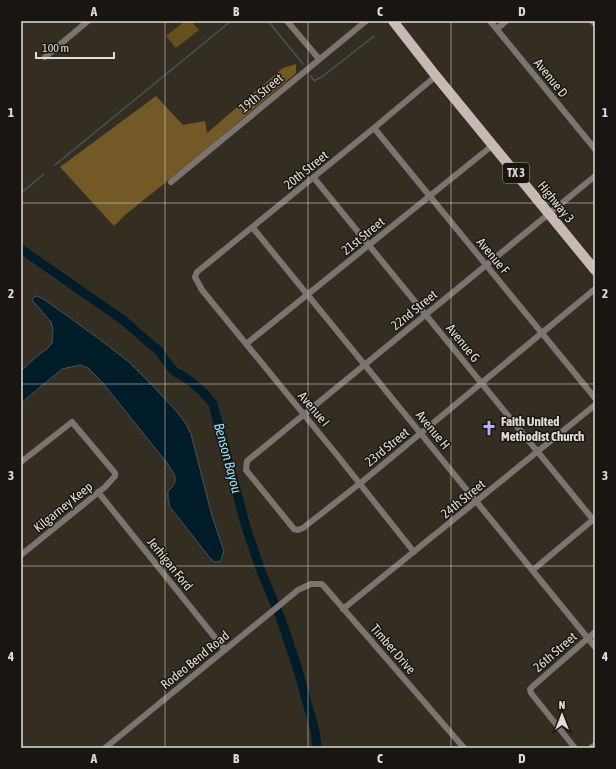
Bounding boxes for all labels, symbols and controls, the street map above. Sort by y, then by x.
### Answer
text: A [90,4,98,19]
text: B [233,4,240,19]
text: C [377,4,383,19]
text: D [518,4,526,19]
scale bar [36,34,114,60]
text: 100 m [42,41,69,55]
street label: Avenue D [531,56,571,100]
street label: 19th Street [236,70,286,116]
text: 1 [8,105,14,120]
text: 1 [602,105,608,120]
street label: 20th Street [281,147,331,192]
road number: TX 3 [503,163,529,183]
street label: Highway 3 [535,178,577,226]
street label: 21st Street [339,214,388,258]
street label: Avenue F [473,235,513,278]
text: 2 [8,286,14,301]
text: 2 [602,286,608,301]
street label: 22nd Street [388,287,440,333]
street label: Avenue G [443,321,483,365]
street label: Avenue I [295,388,333,430]
street label: Avenue H [413,408,453,452]
place label: Faith United Methodist Church [501,414,584,444]
church icon: Faith United Methodist Church [480,419,498,437]
water label: Benson Bayou [211,421,245,495]
street label: 23rd Street [362,424,412,469]
text: 3 [8,468,14,483]
text: 3 [602,468,608,483]
street label: 24th Street [438,476,488,521]
street label: Kilgarney Keep [31,479,95,535]
street label: Jerhigan Ford [144,535,196,593]
street label: Timber Drive [367,621,419,677]
street label: Rodeo Bend Road [158,628,232,692]
street label: 26th Street [530,629,580,675]
text: 4 [7,649,14,664]
text: 4 [601,649,608,664]
north arrow [542,695,582,735]
text: N [559,699,565,711]
text: A [90,751,98,766]
text: B [233,751,240,766]
text: C [377,751,383,766]
text: D [518,751,526,766]

